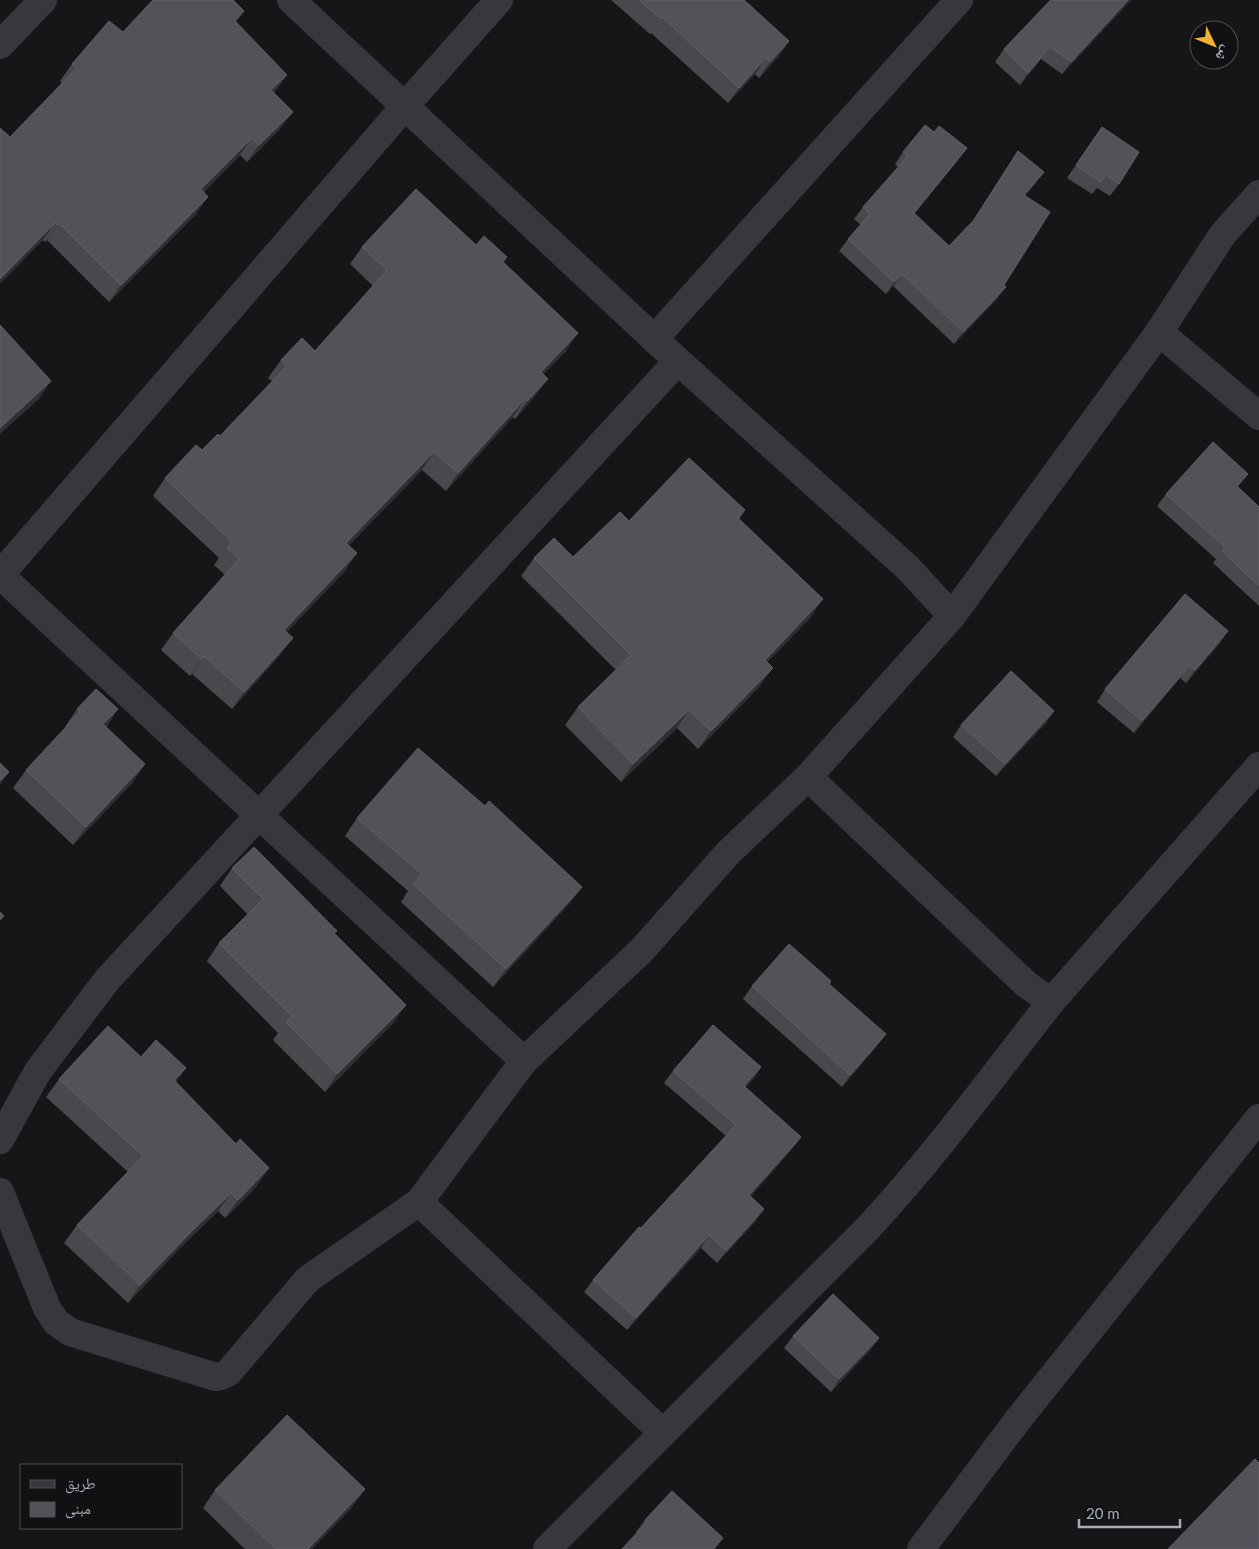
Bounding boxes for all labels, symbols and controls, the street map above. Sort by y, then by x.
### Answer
north arrow [1189,20,1239,70]
text: ش [1212,42,1235,66]
legend [20,1464,182,1529]
text: طريق [65,1474,96,1494]
scale bar [1079,1496,1180,1528]
text: مبنى [65,1499,91,1519]
text: 20 m [1086,1504,1120,1522]

